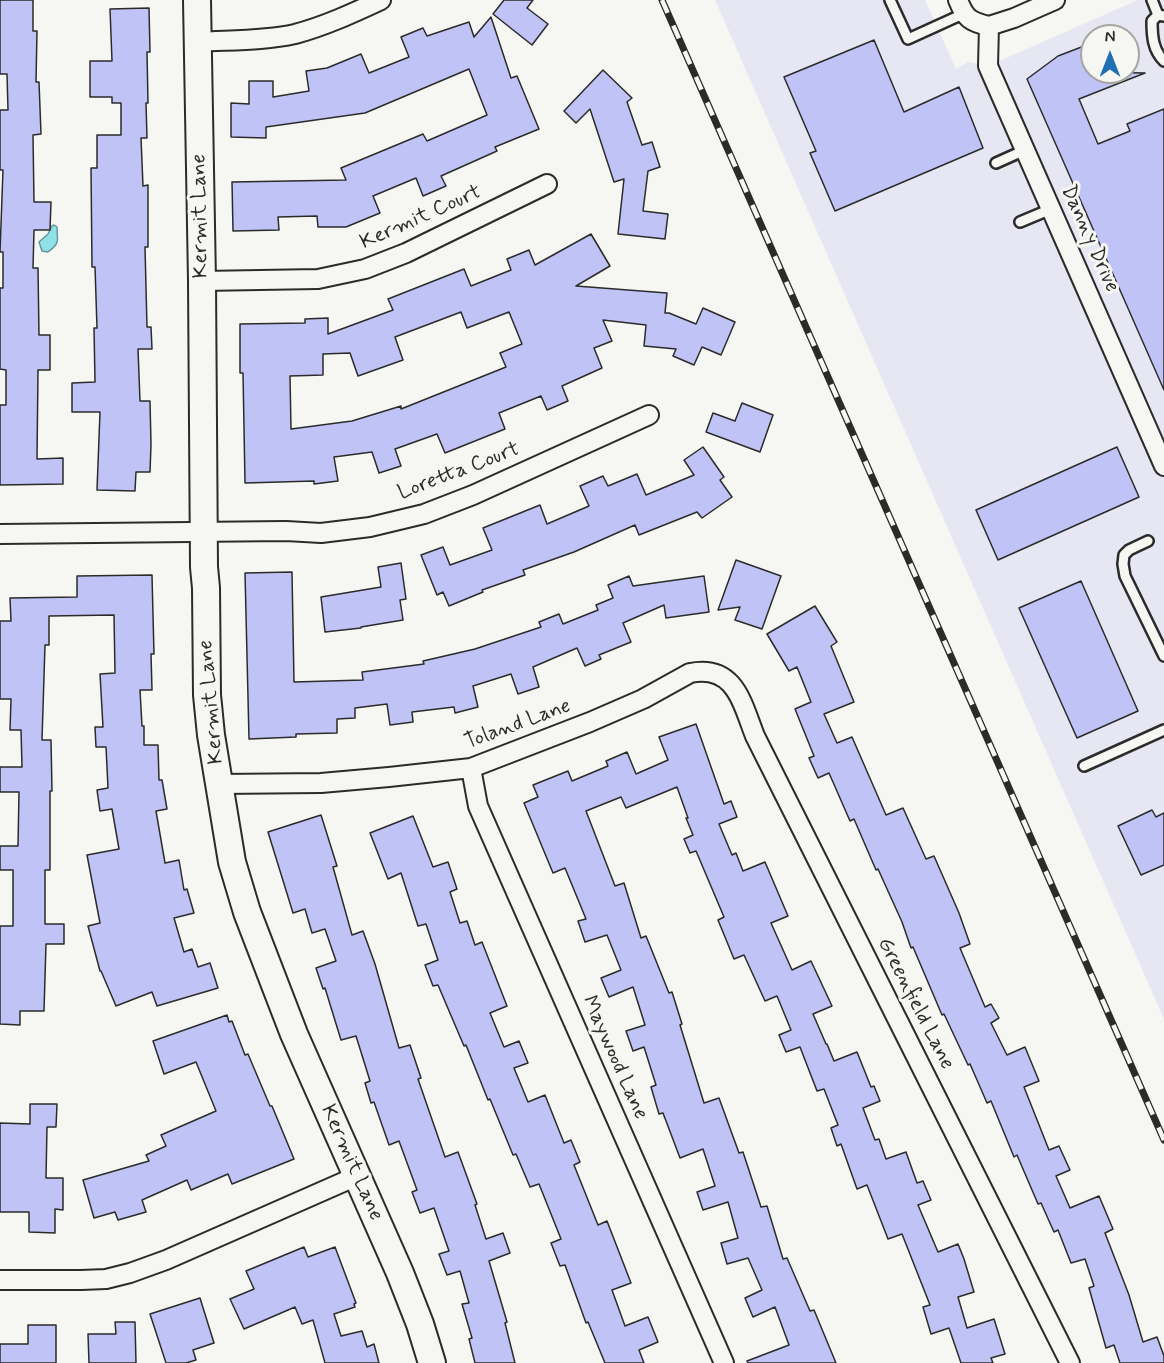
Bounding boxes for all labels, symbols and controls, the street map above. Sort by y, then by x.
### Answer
north arrow [1080,24,1140,84]
text: N [1105,27,1115,48]
street label: Kermit Lane [187,154,215,278]
street label: Kermit Court [357,180,485,256]
street label: Danny Drive [1054,181,1124,297]
street label: Loretta Court [395,437,523,507]
street label: Kermit Lane [194,639,230,765]
street label: Toland Lane [461,694,575,756]
street label: Greenfield Lane [871,934,959,1074]
street label: Maywood Lane [575,992,653,1124]
street label: Kermit Lane [314,1101,388,1225]

